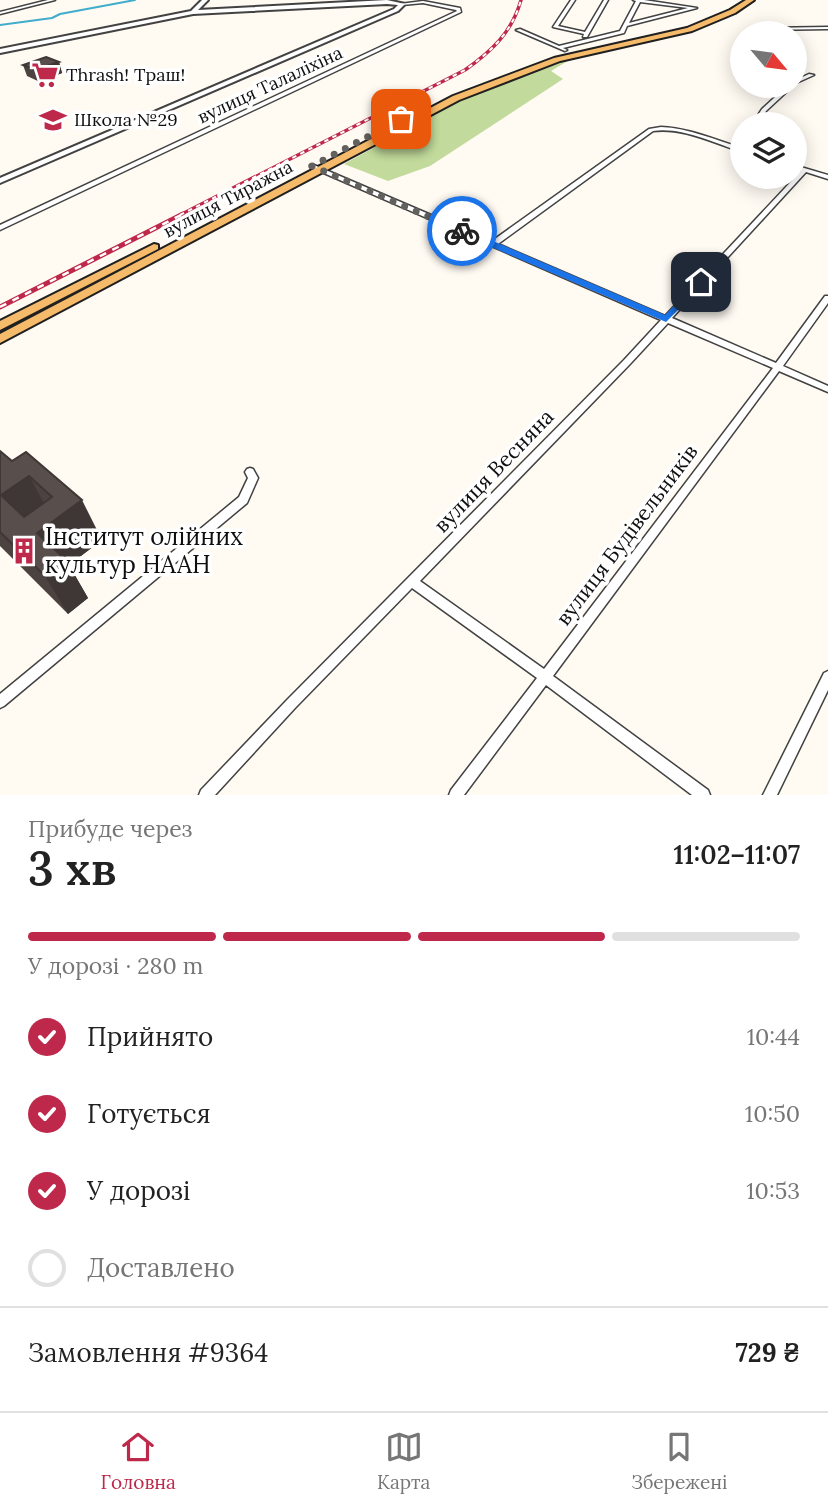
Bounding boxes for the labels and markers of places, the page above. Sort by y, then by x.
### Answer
supermarket icon: Thrash! Траш! [30,60,60,90]
place label: Thrash! Траш! [66,63,185,86]
pin [371,89,431,149]
school or university icon: Школа №29 [38,105,68,135]
place label: Школа №29 [74,108,178,131]
pin [671,252,731,312]
place label: Інститут олійних культур НААН [45,521,243,580]
building icon: Інститут олійних культур НААН [9,536,39,566]

